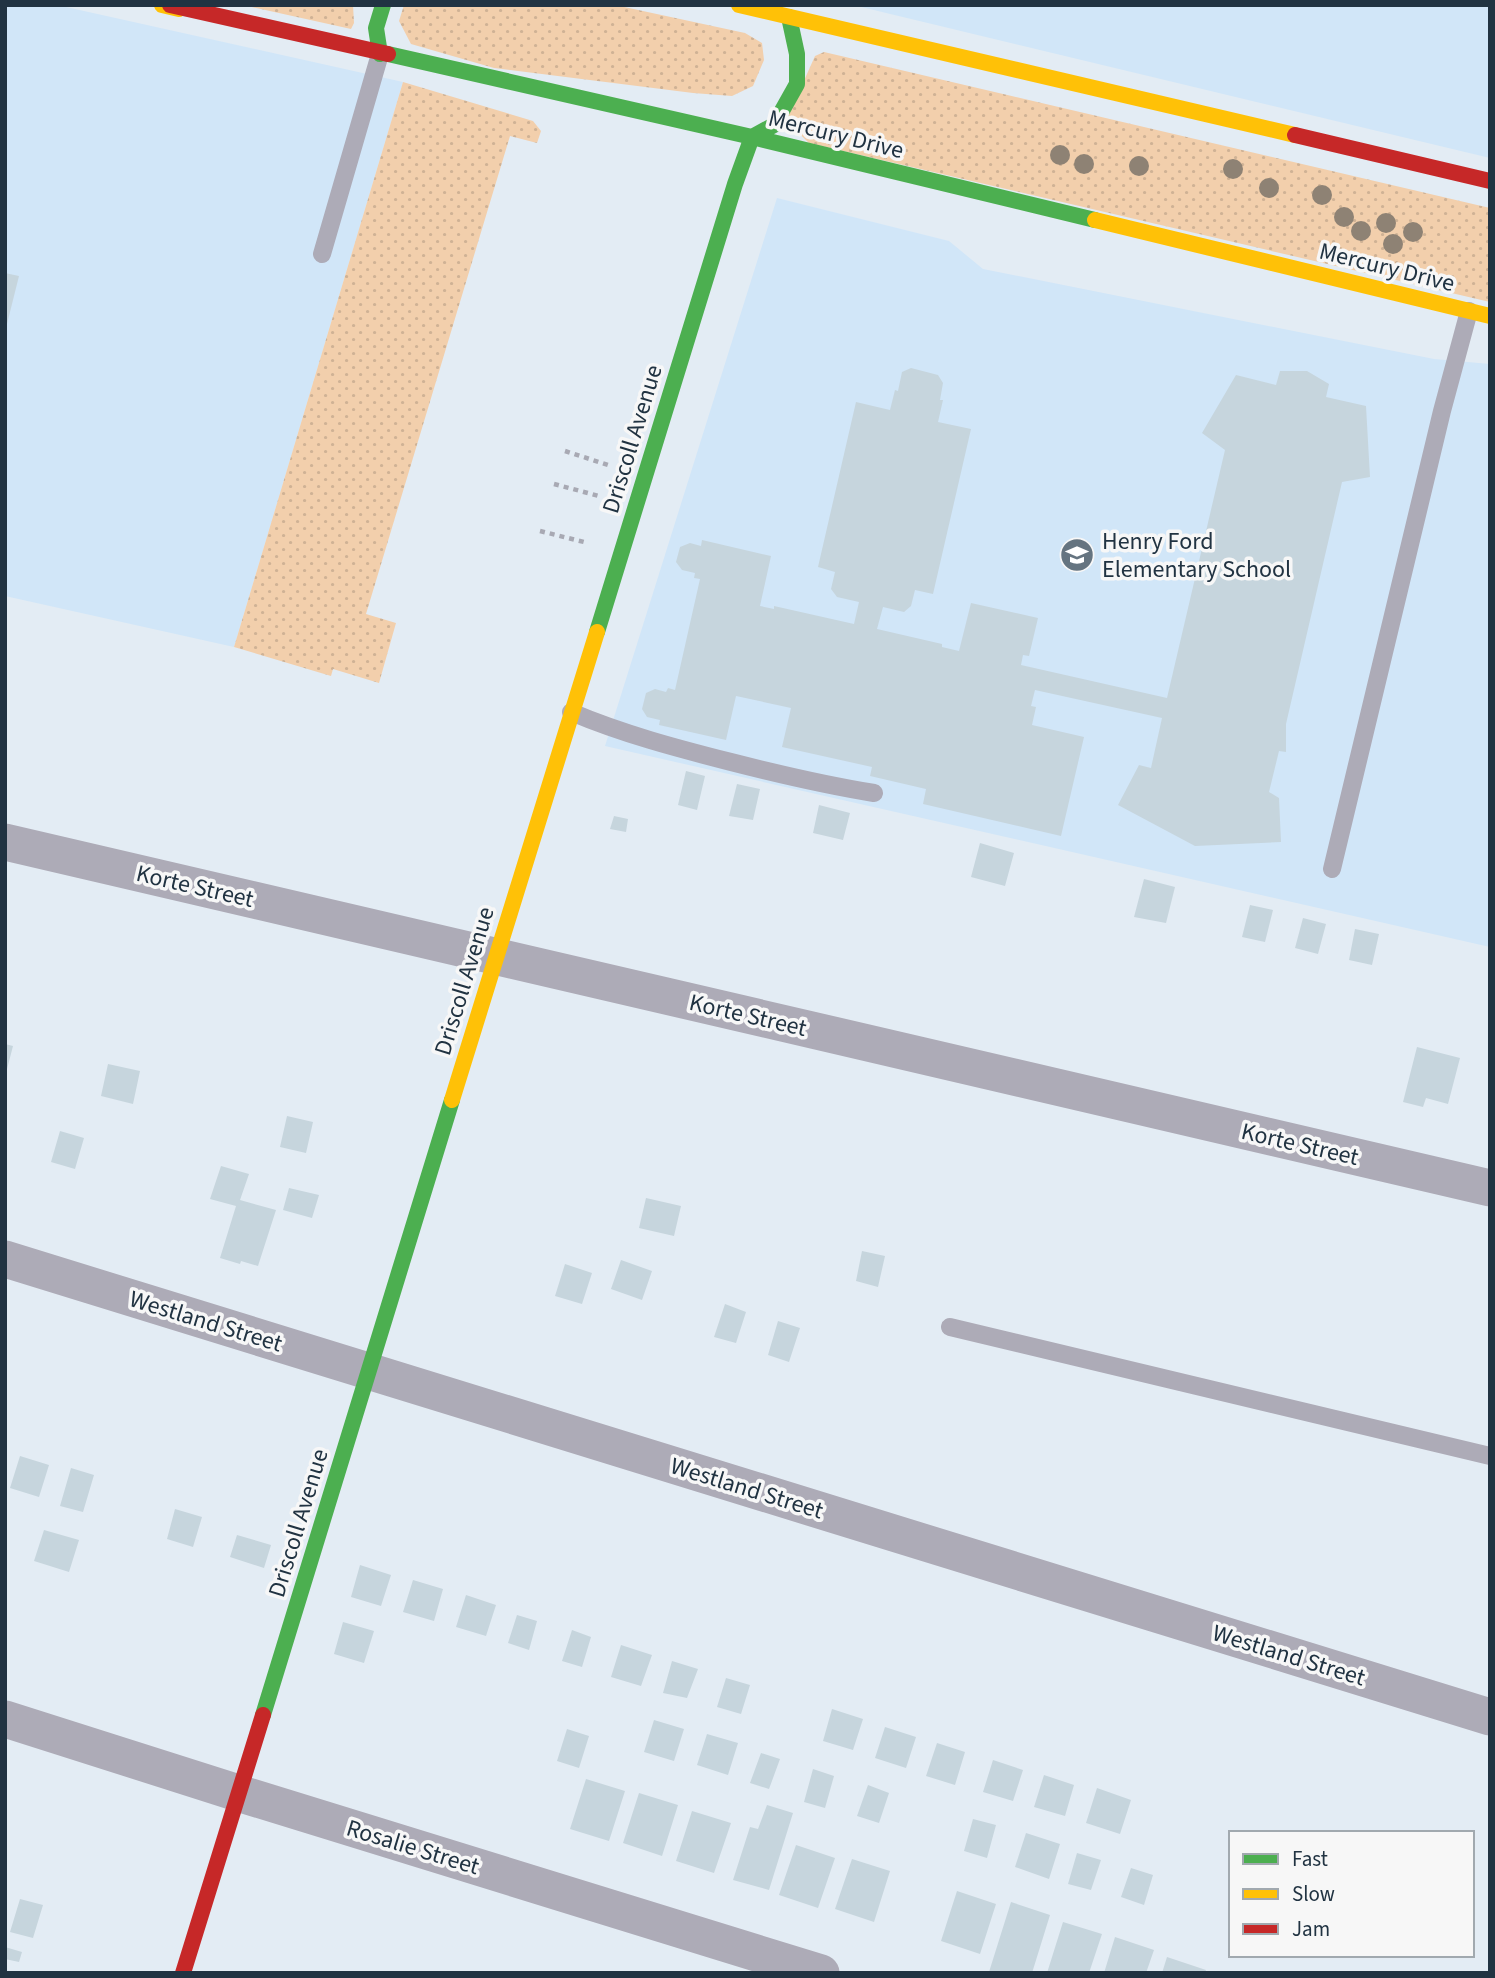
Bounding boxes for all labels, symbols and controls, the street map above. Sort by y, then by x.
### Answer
street label: Mercury Drive [764,101,907,168]
street label: Mercury Drive [1315,234,1458,301]
street label: Driscoll Avenue [593,361,672,518]
place label: Henry Ford Elementary School [1102,524,1291,587]
school or university icon: Henry Ford Elementary School [1058,536,1096,574]
street label: Korte Street [133,856,257,917]
street label: Driscoll Avenue [425,903,504,1060]
street label: Korte Street [686,985,810,1046]
street label: Korte Street [1238,1114,1362,1175]
street label: Westland Street [125,1282,287,1361]
street label: Driscoll Avenue [259,1445,338,1602]
street label: Westland Street [666,1449,828,1528]
street label: Westland Street [1208,1616,1370,1695]
street label: Rosalie Street [342,1811,484,1884]
legend [1229,1831,1474,1957]
text: Fast [1292,1844,1328,1874]
text: Slow [1292,1879,1335,1909]
text: Jam [1292,1914,1330,1944]

